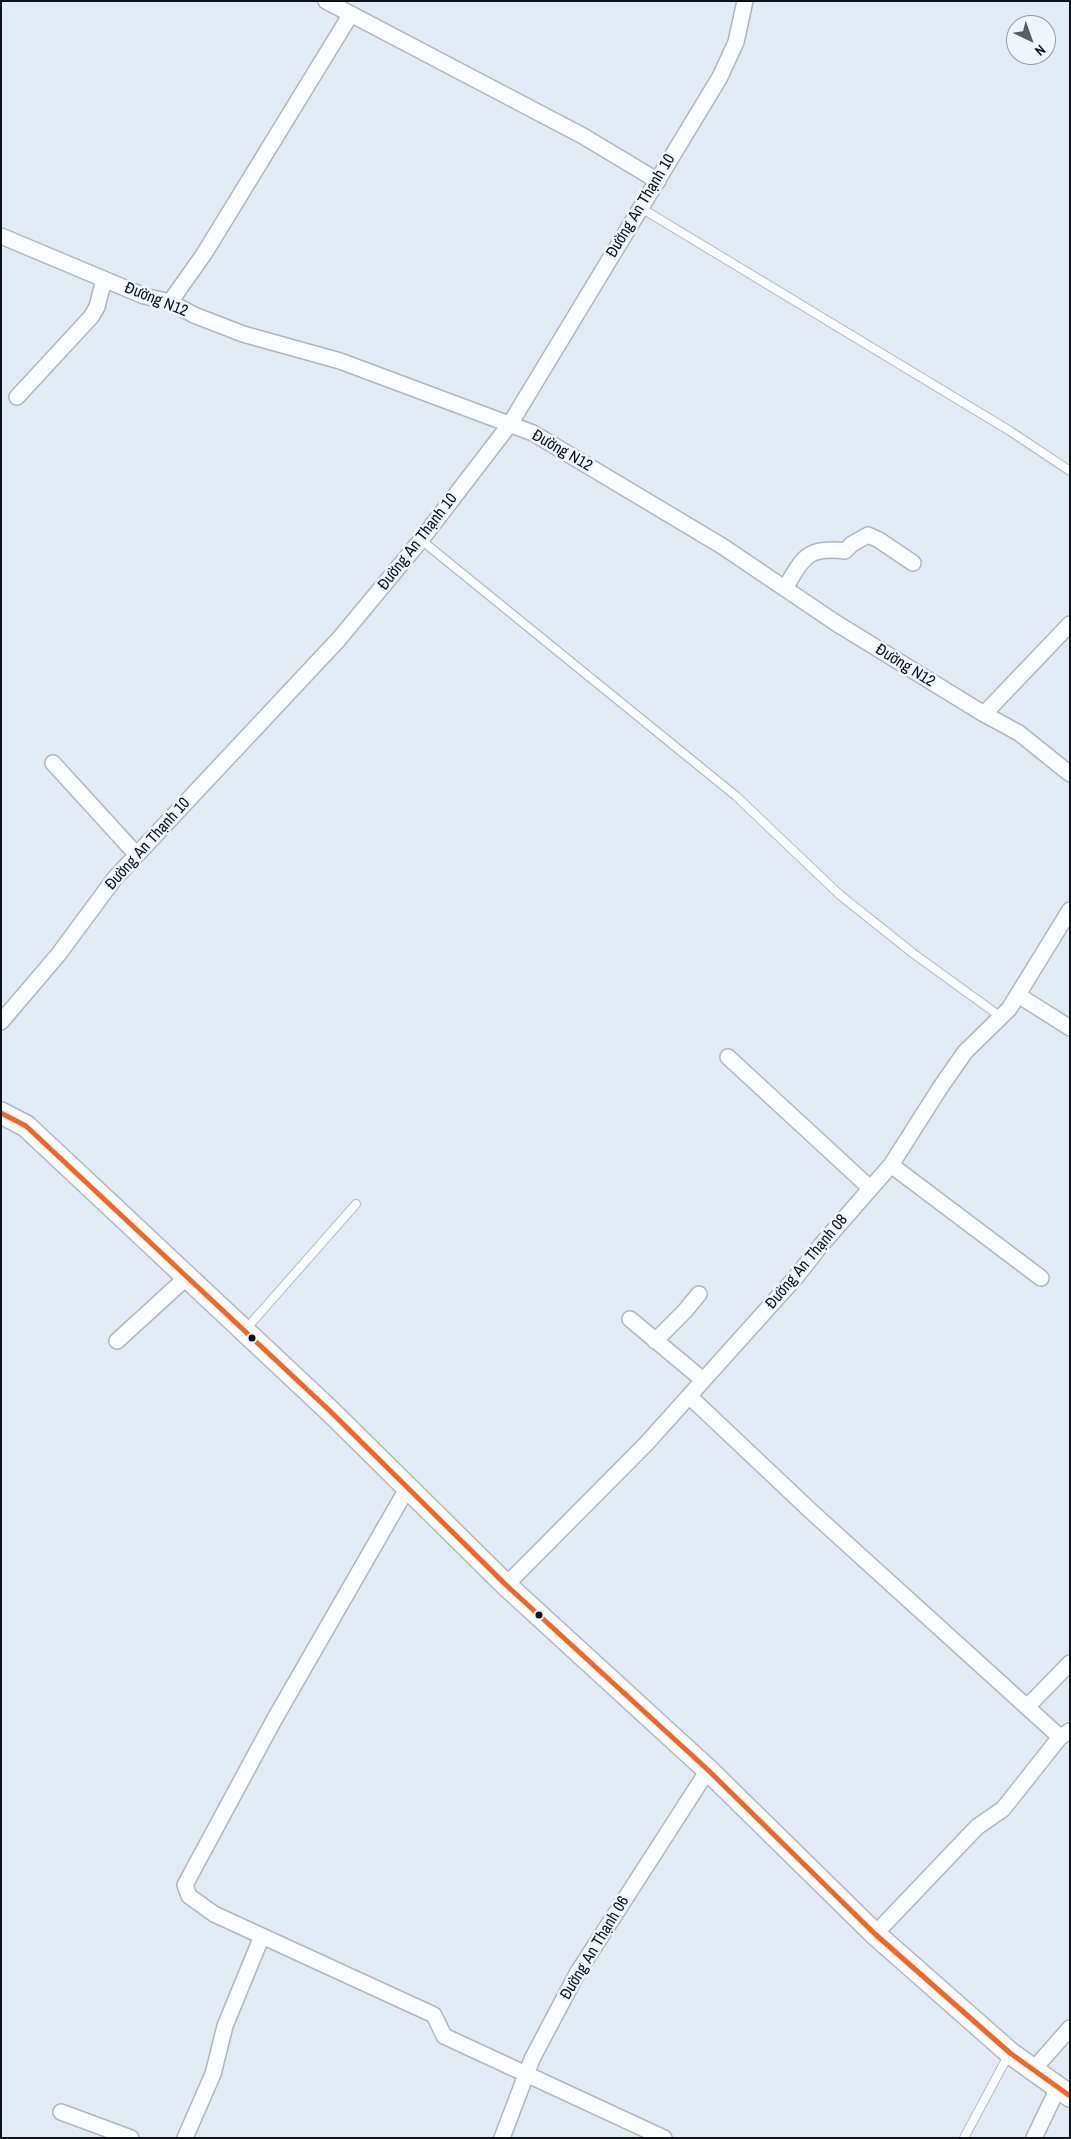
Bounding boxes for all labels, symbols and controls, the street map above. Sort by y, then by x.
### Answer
north arrow [1006,15,1056,65]
text: N [1031,41,1049,60]
street label: Đường An Thạnh 10 [603,151,679,261]
street label: Đường N12 [122,279,190,321]
street label: Đường N12 [528,426,596,476]
street label: Đường An Thạnh 10 [374,490,462,594]
street label: Đường N12 [872,640,938,692]
street label: Đường An Thạnh 10 [102,794,194,894]
street label: Đường An Thạnh 08 [762,1211,852,1313]
unlabelled marker [247,1333,257,1343]
unlabelled marker [534,1610,544,1620]
street label: Đường An Thạnh 06 [557,1893,633,2003]

